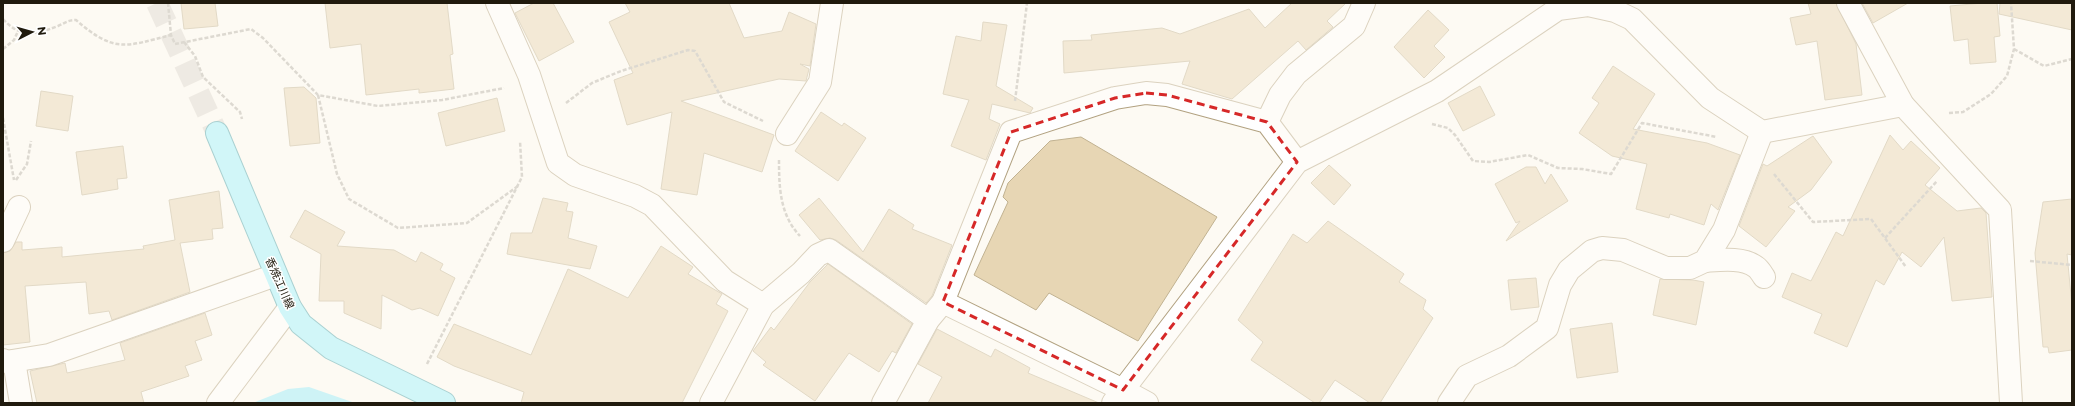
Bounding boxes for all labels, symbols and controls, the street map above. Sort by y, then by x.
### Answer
north arrow [12,12,52,52]
text: N [35,26,49,36]
street label: 香焼江川線 [262,255,298,311]

